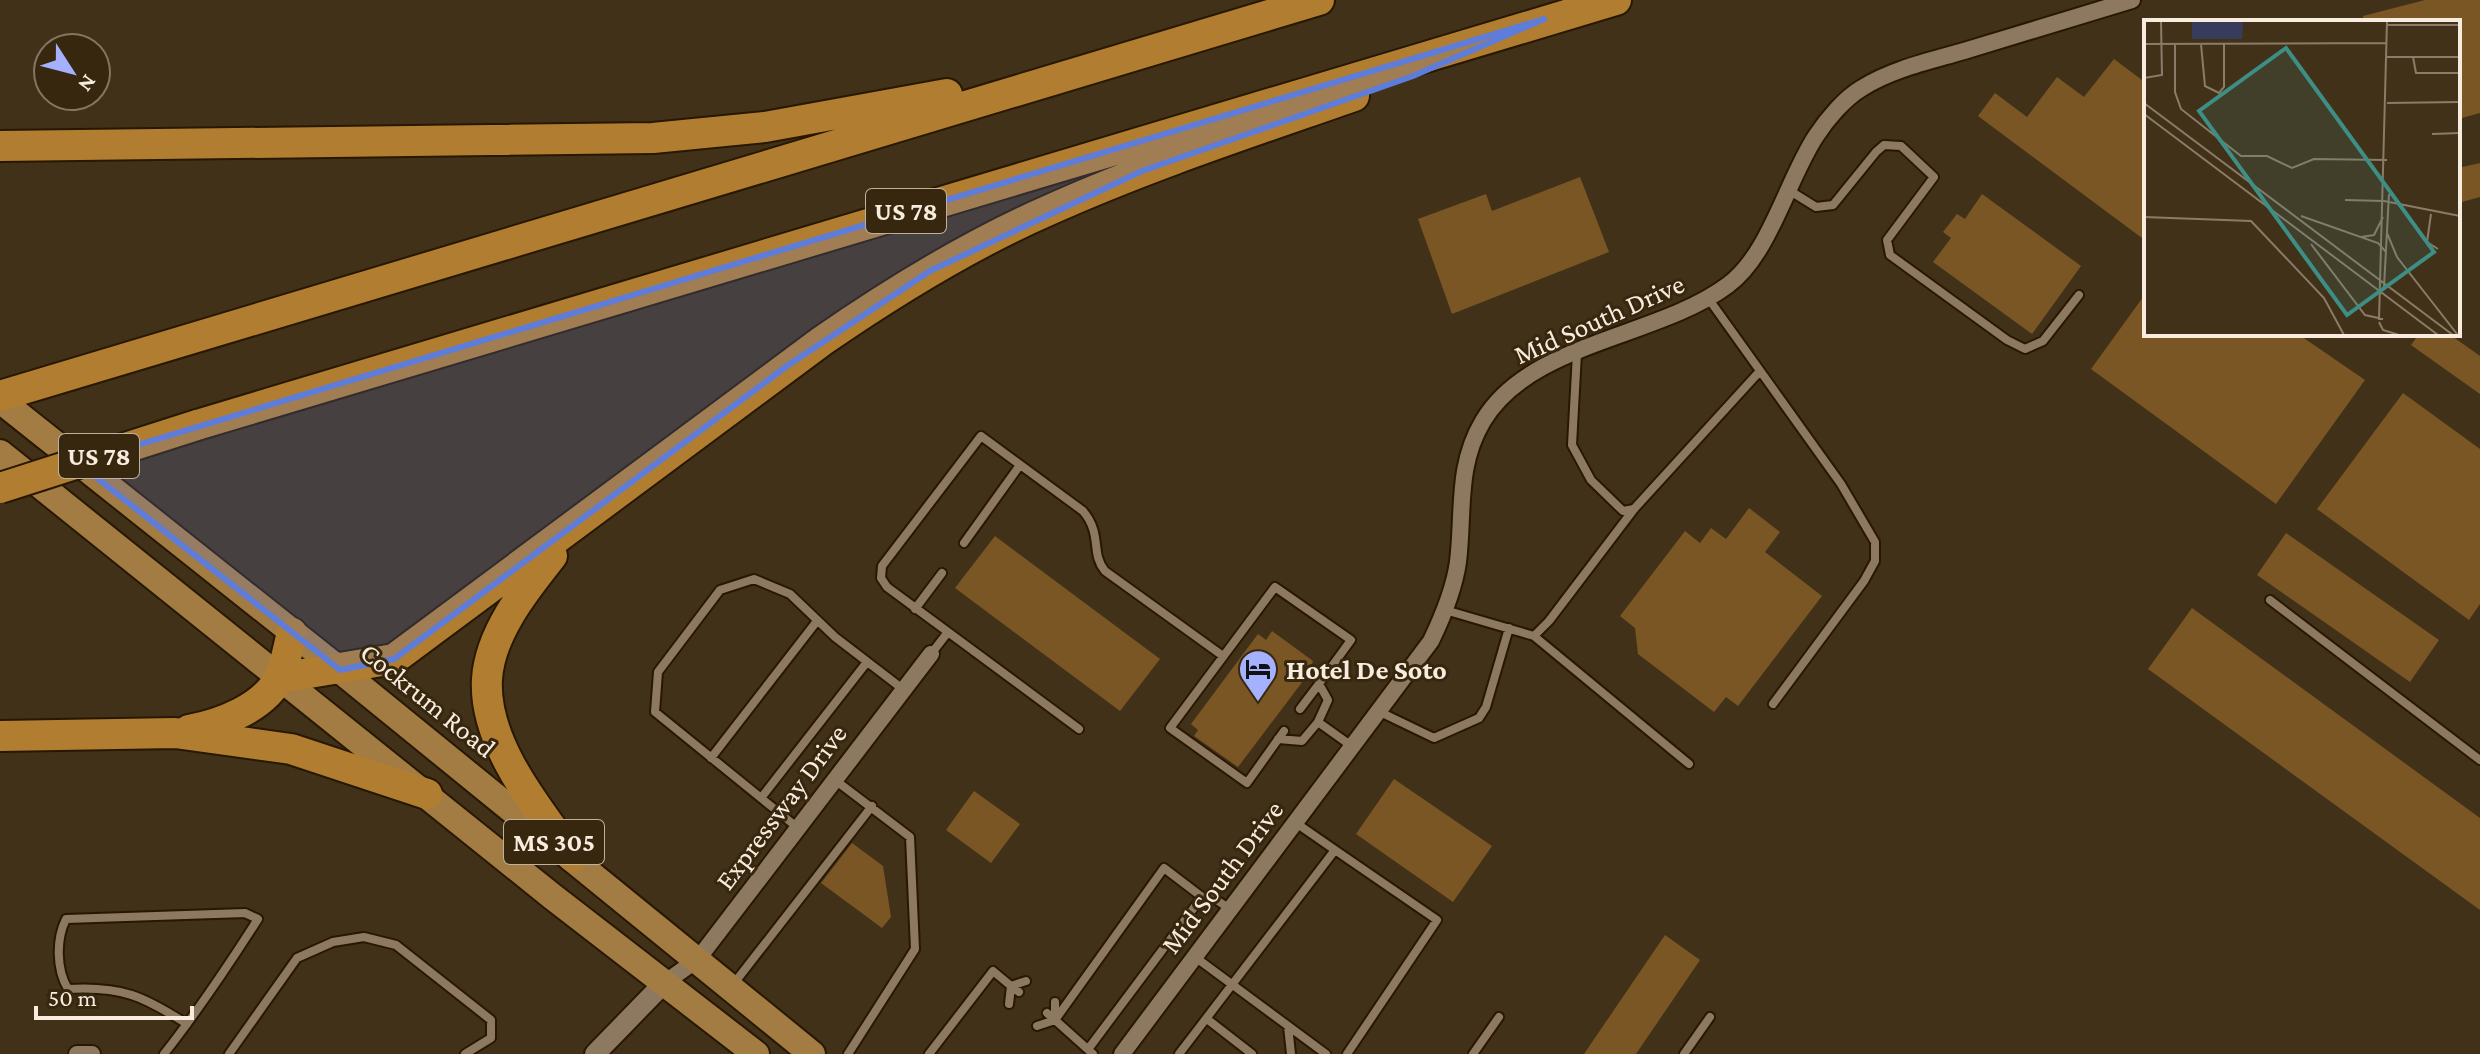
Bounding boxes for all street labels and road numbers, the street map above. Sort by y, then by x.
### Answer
road number: US 78 [866,189,946,233]
street label: Mid South Drive [1509,268,1689,370]
road number: US 78 [59,434,139,478]
street label: Cockrum Road [354,636,502,764]
street label: Expressway Drive [709,718,853,896]
street label: Mid South Drive [1155,795,1289,959]
road number: MS 305 [504,820,604,864]

